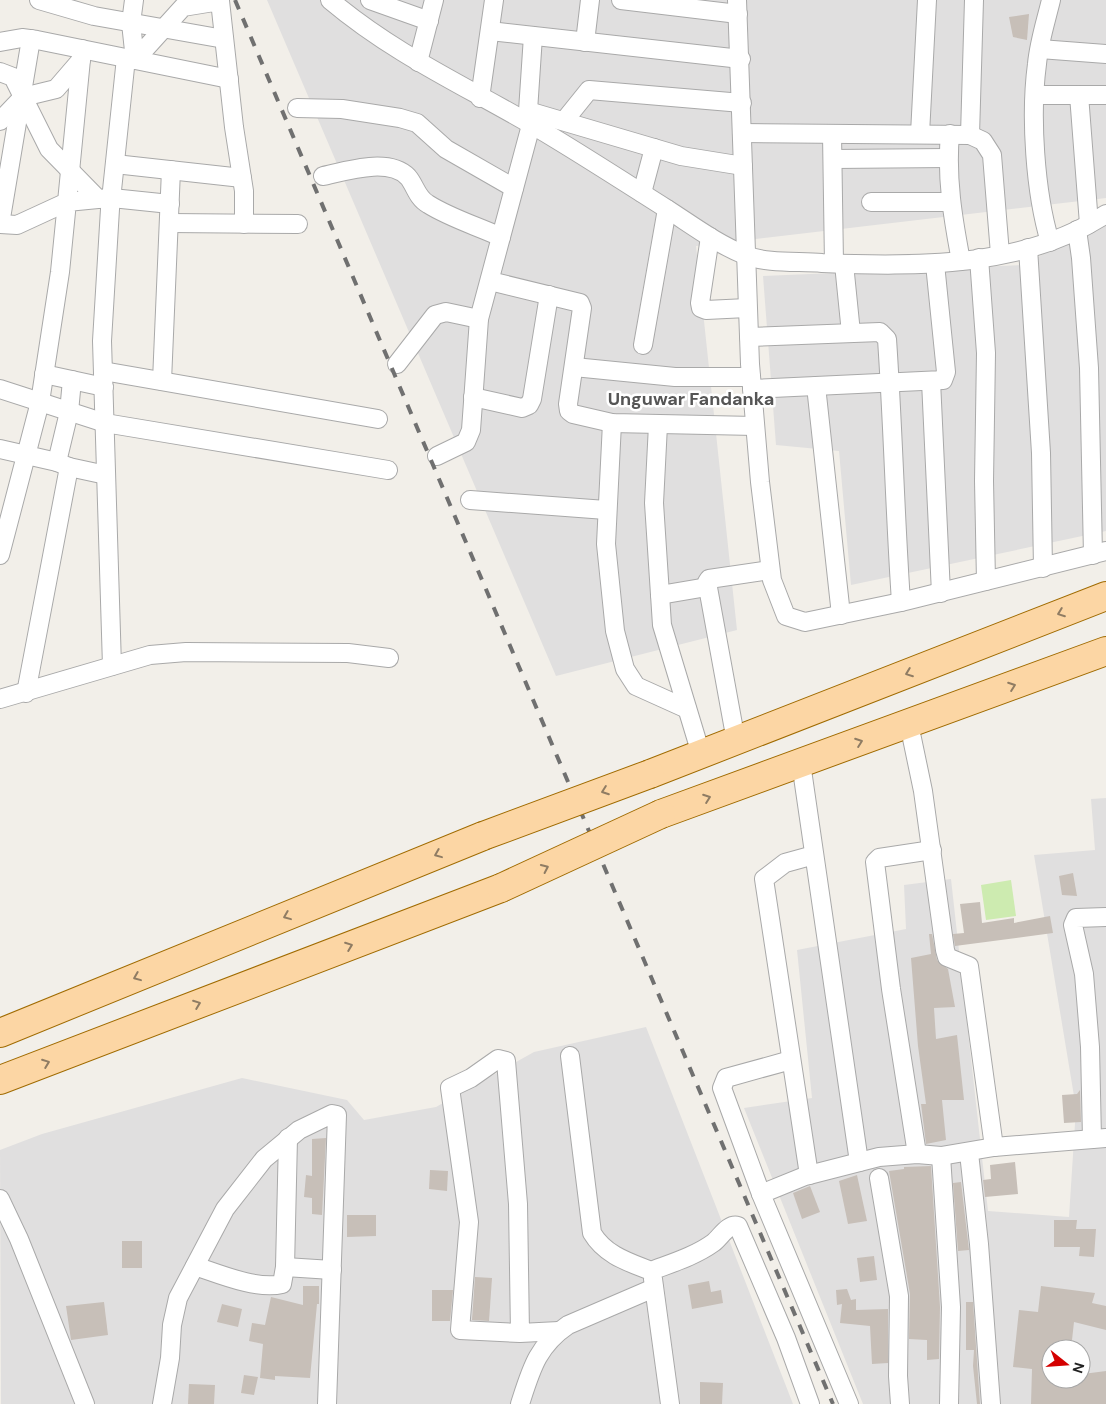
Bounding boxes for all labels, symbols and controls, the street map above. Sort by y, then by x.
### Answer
district label: Unguwar Fandanka [608,387,774,411]
one-way arrow [1057,608,1065,618]
one-way arrow [905,666,914,677]
one-way arrow [1007,682,1016,692]
one-way arrow [855,738,863,748]
one-way arrow [601,785,609,795]
one-way arrow [702,794,711,804]
one-way arrow [434,848,443,859]
one-way arrow [540,863,549,874]
one-way arrow [283,909,292,920]
one-way arrow [344,942,353,952]
one-way arrow [133,971,142,982]
one-way arrow [192,1000,201,1011]
one-way arrow [41,1059,49,1069]
north arrow [1041,1339,1091,1389]
text: N [1068,1360,1089,1375]

